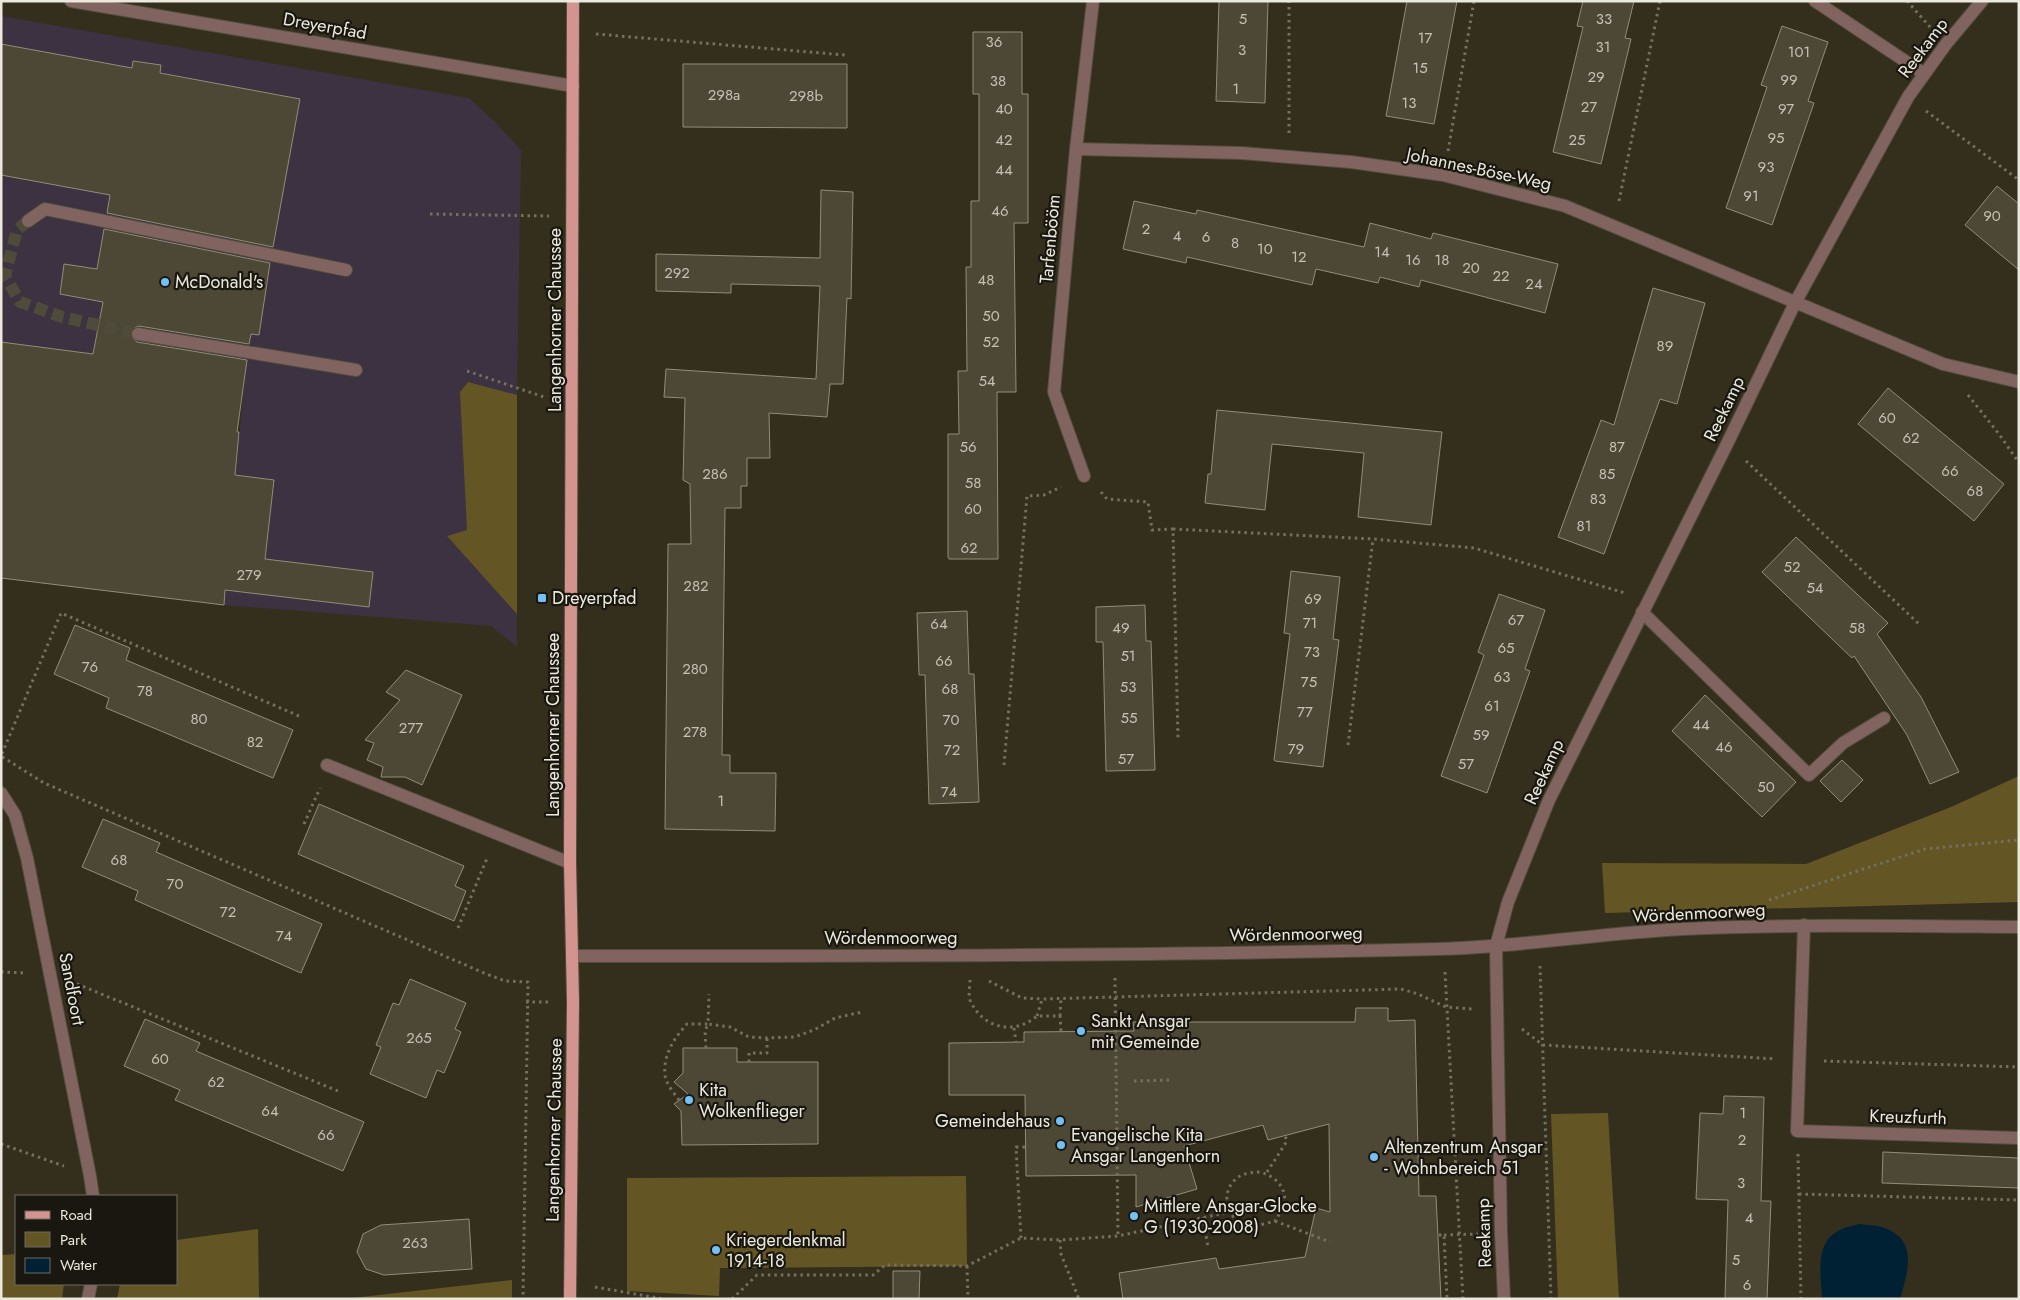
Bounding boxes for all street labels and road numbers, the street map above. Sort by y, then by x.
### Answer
street label: Dreyerpfad [281,6,369,46]
street label: Reekamp [1892,12,1954,84]
street label: Johannes-Böse-Weg [1402,141,1554,197]
street label: Tarfenbööm [1033,193,1067,285]
street label: Langenhorner Chaussee [542,228,568,412]
street label: Reekamp [1697,372,1751,446]
street label: Langenhorner Chaussee [540,633,566,817]
street label: Reekamp [1518,735,1570,809]
street label: Wördenmoorweg [1632,897,1766,929]
street label: Wördenmoorweg [1229,920,1363,948]
street label: Wördenmoorweg [824,925,958,951]
street label: Sandfoort [52,950,92,1028]
street label: Langenhorner Chaussee [539,1038,569,1222]
street label: Kreuzfurth [1869,1103,1947,1131]
street label: Reekamp [1470,1198,1498,1268]

